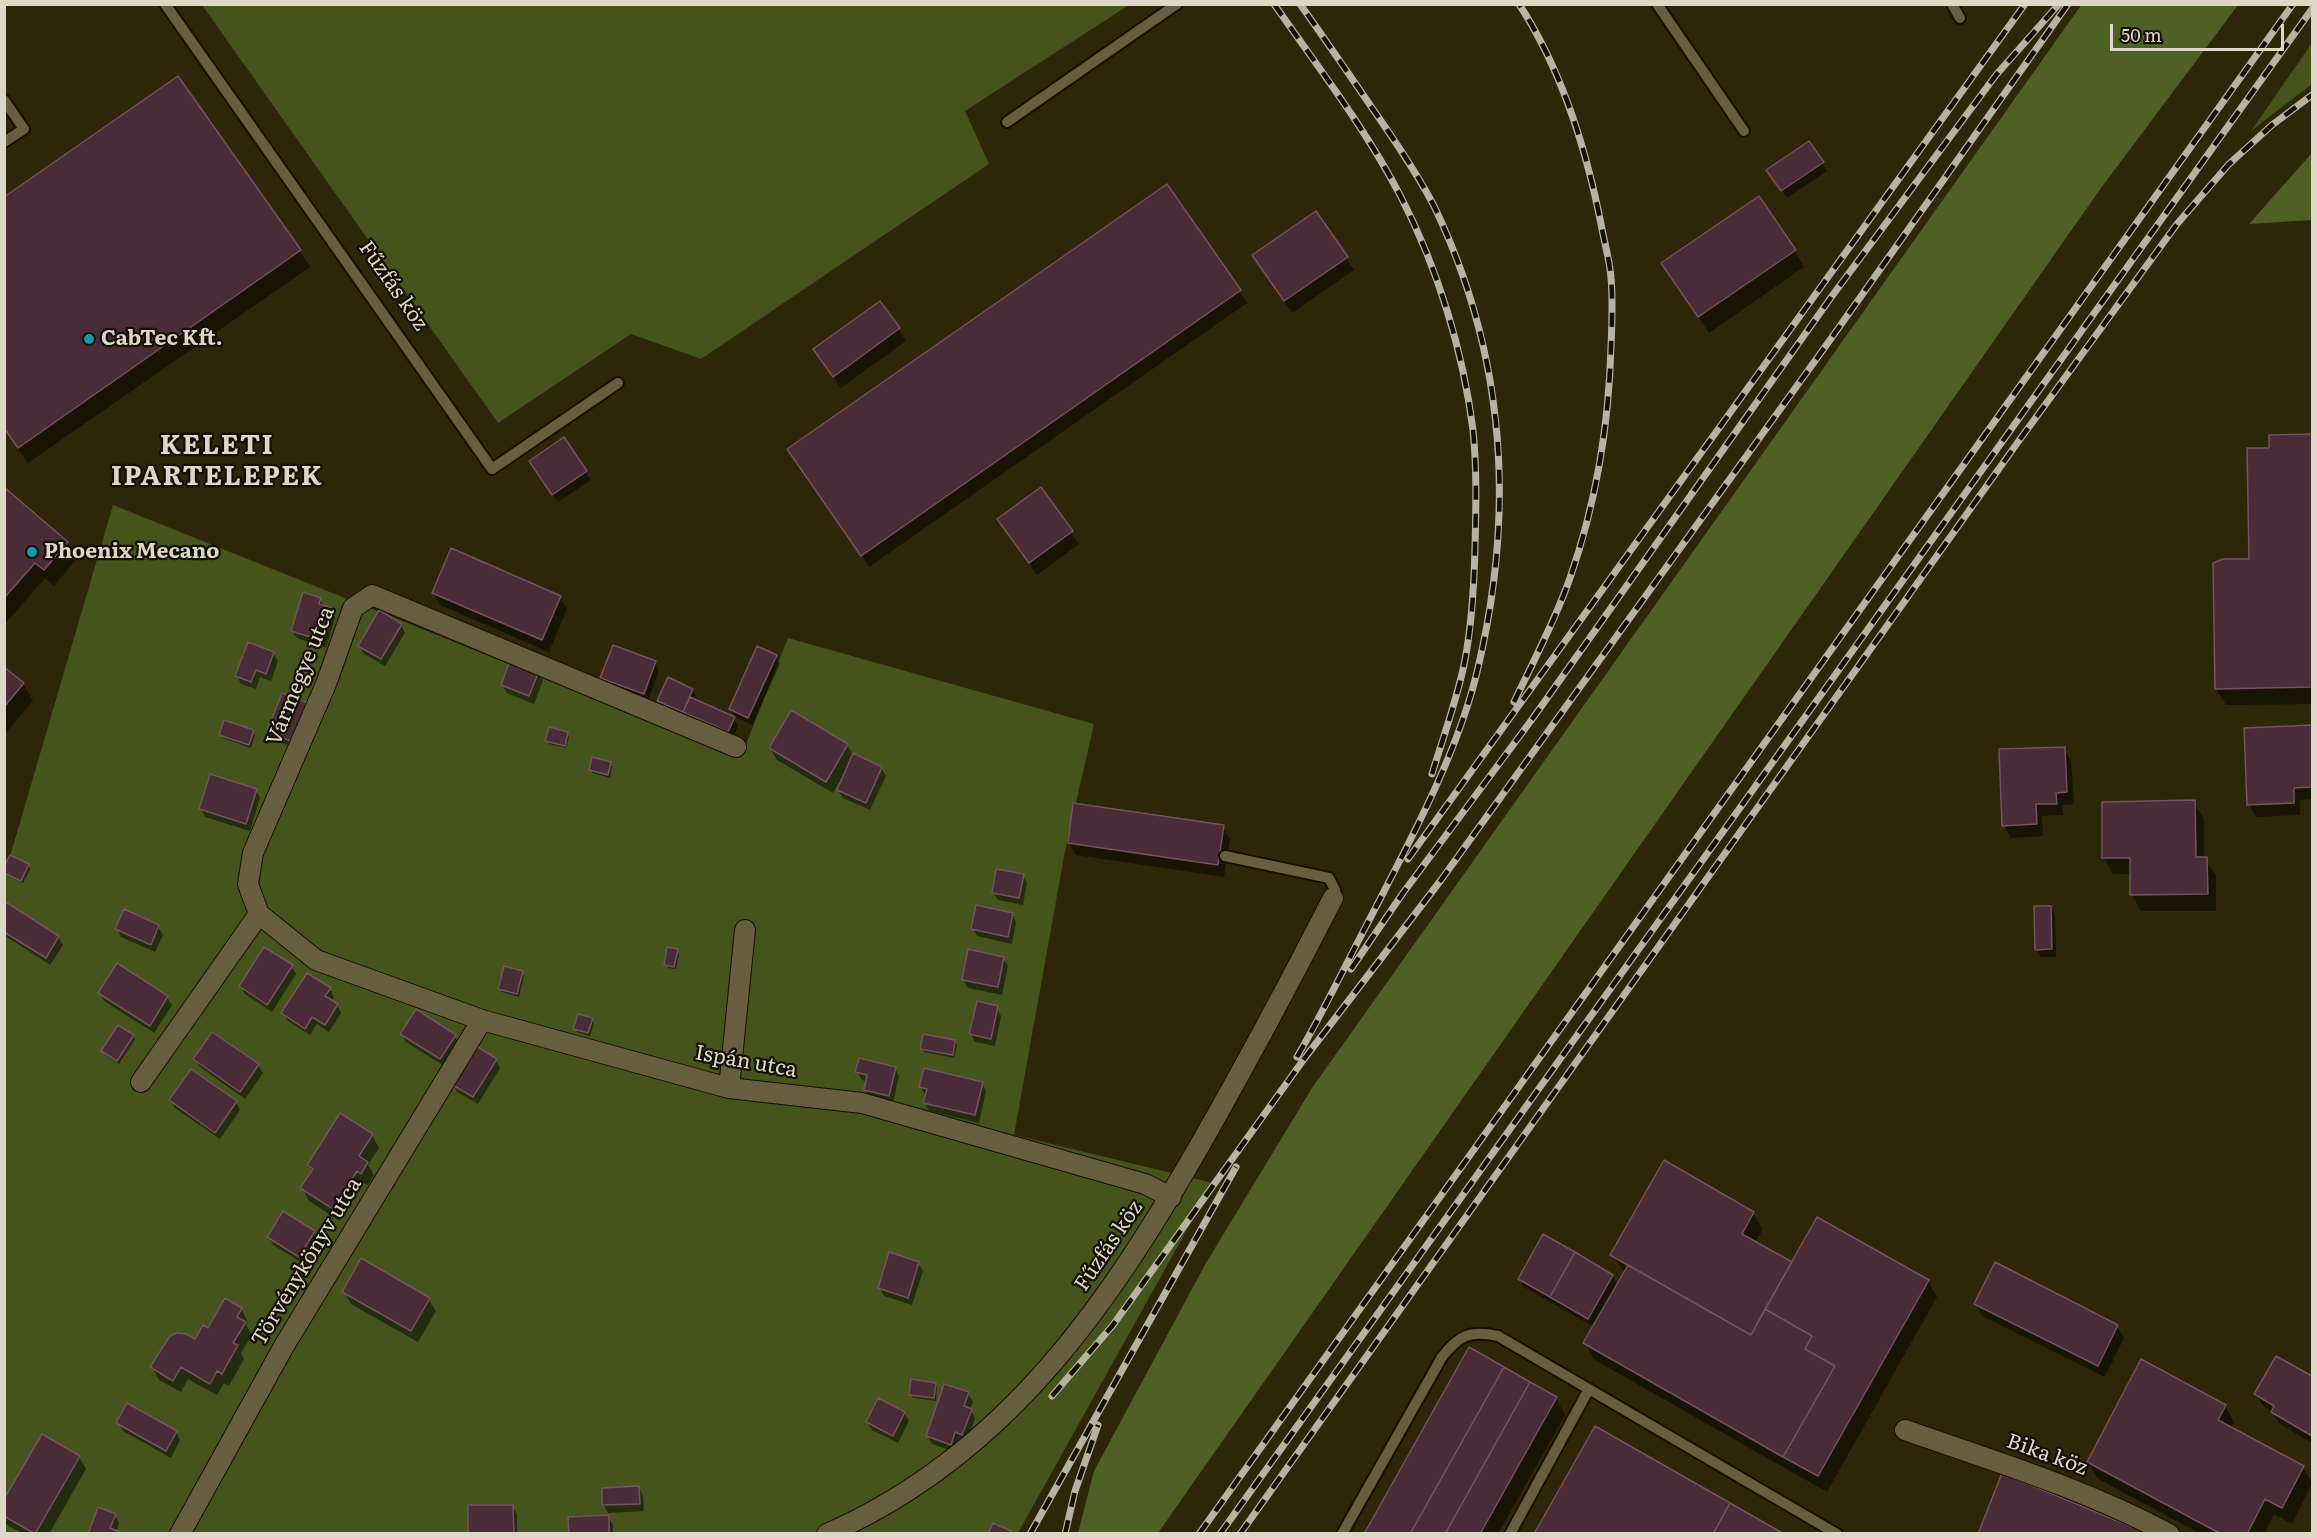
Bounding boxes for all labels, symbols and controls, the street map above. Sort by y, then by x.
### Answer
scale bar [2113,12,2287,50]
text: 50 m [2121,21,2162,48]
street label: Fűzfás köz [353,236,433,336]
place label: CabTec Kft. [101,326,223,352]
marker: CabTec Kft. [82,332,96,346]
district label: KELETI IPARTELEPEK [111,430,323,493]
place label: Phoenix Mecano [44,539,219,565]
marker: Phoenix Mecano [25,545,39,559]
street label: Vármegye utca [262,603,340,749]
street label: Ispán utca [693,1041,799,1083]
street label: Törvénykönyv utca [247,1173,367,1351]
street label: Fűzfás köz [1070,1196,1148,1296]
street label: Bika köz [2003,1429,2091,1481]

